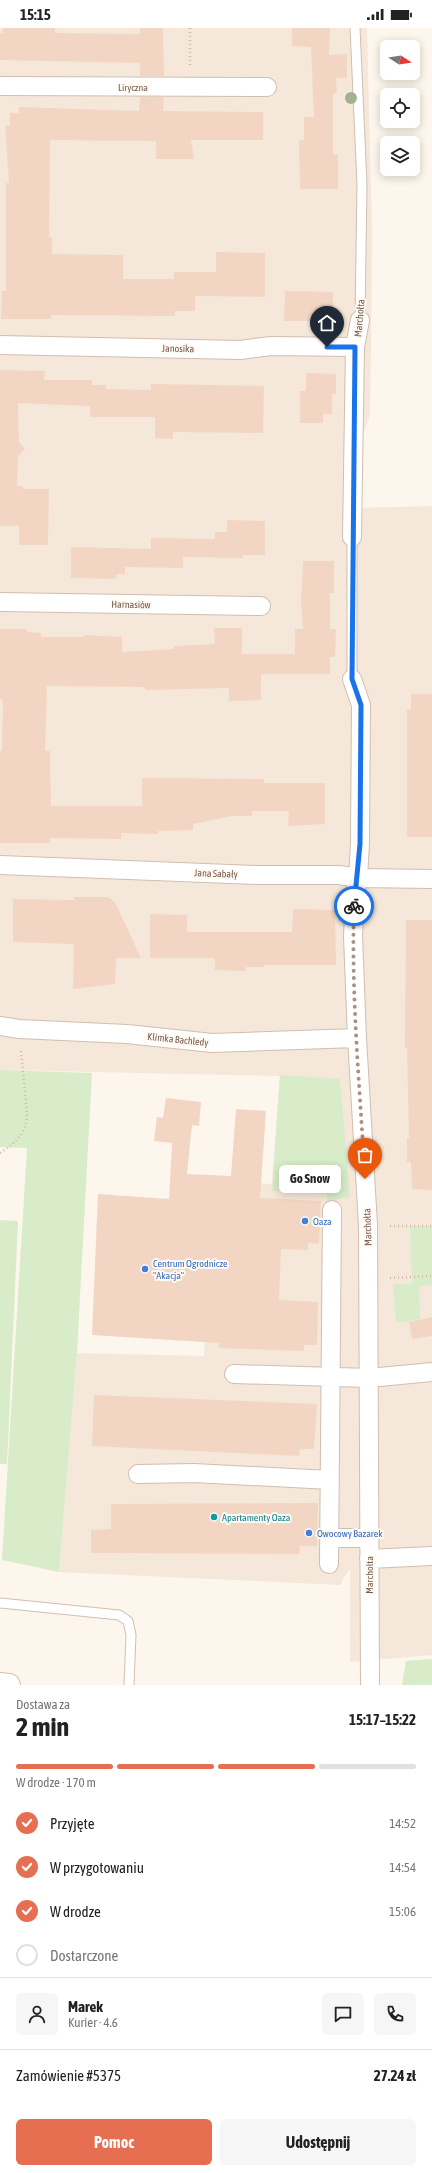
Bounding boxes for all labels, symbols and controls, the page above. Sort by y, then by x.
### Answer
text: 15:15 [20,6,51,23]
north arrow [380,40,420,80]
map controls [380,40,420,176]
street label: Liryczna [118,82,148,93]
button: locate [380,88,420,128]
button: layers [380,136,420,176]
street label: Marchołta [352,298,367,337]
pin [310,306,344,347]
icon: home [316,312,338,334]
street label: Janosika [162,343,195,354]
street label: Harnasiów [111,599,151,610]
street label: Jana Sabały [194,867,238,880]
courier [334,886,374,926]
icon: bike [343,895,365,917]
street label: Klimka Bachledy [147,1031,209,1048]
pin [348,1138,382,1179]
icon: bag [354,1144,376,1166]
callout: Go Snow [279,1165,341,1193]
text: Go Snow [290,1171,330,1186]
street label: Marchołta [361,1208,374,1246]
marker: Oaza [300,1216,310,1226]
place label: Oaza [313,1216,332,1227]
place label: Centrum Ogrodnicze "Akacja" [153,1258,228,1281]
marker: Centrum Ogrodnicze "Akacja" [140,1264,150,1274]
marker: Apartamenty Oaza [209,1512,219,1522]
place label: Apartamenty Oaza [222,1512,291,1523]
marker: Owocowy Bazarek [304,1528,314,1538]
place label: Owocowy Bazarek [317,1528,383,1539]
street label: Marchołta [364,1556,375,1594]
text: Dostawa za [16,1697,70,1712]
text: 15:17–15:22 [349,1711,416,1728]
text: 2 min [16,1712,69,1742]
text: W drodze · 170 m [16,1775,96,1790]
icon: check [16,1812,38,1834]
text: Przyjęte [50,1815,95,1832]
text: 14:52 [389,1816,416,1831]
icon: check [16,1856,38,1878]
text: W przygotowaniu [50,1859,144,1876]
text: 14:54 [389,1860,416,1875]
icon: check [16,1900,38,1922]
text: W drodze [50,1903,101,1920]
text: 15:06 [389,1904,416,1919]
text: Dostarczone [50,1947,118,1964]
button: person [16,1993,58,2035]
button: chat [322,1993,364,2035]
button: phone [374,1993,416,2035]
text: Marek [68,1998,103,2015]
text: Kurier · 4.6 [68,2015,118,2030]
text: Zamówienie #5375 [16,2067,121,2084]
text: 27.24 zł [374,2067,416,2084]
button: Pomoc [16,2119,212,2165]
button: Udostępnij [220,2119,416,2165]

